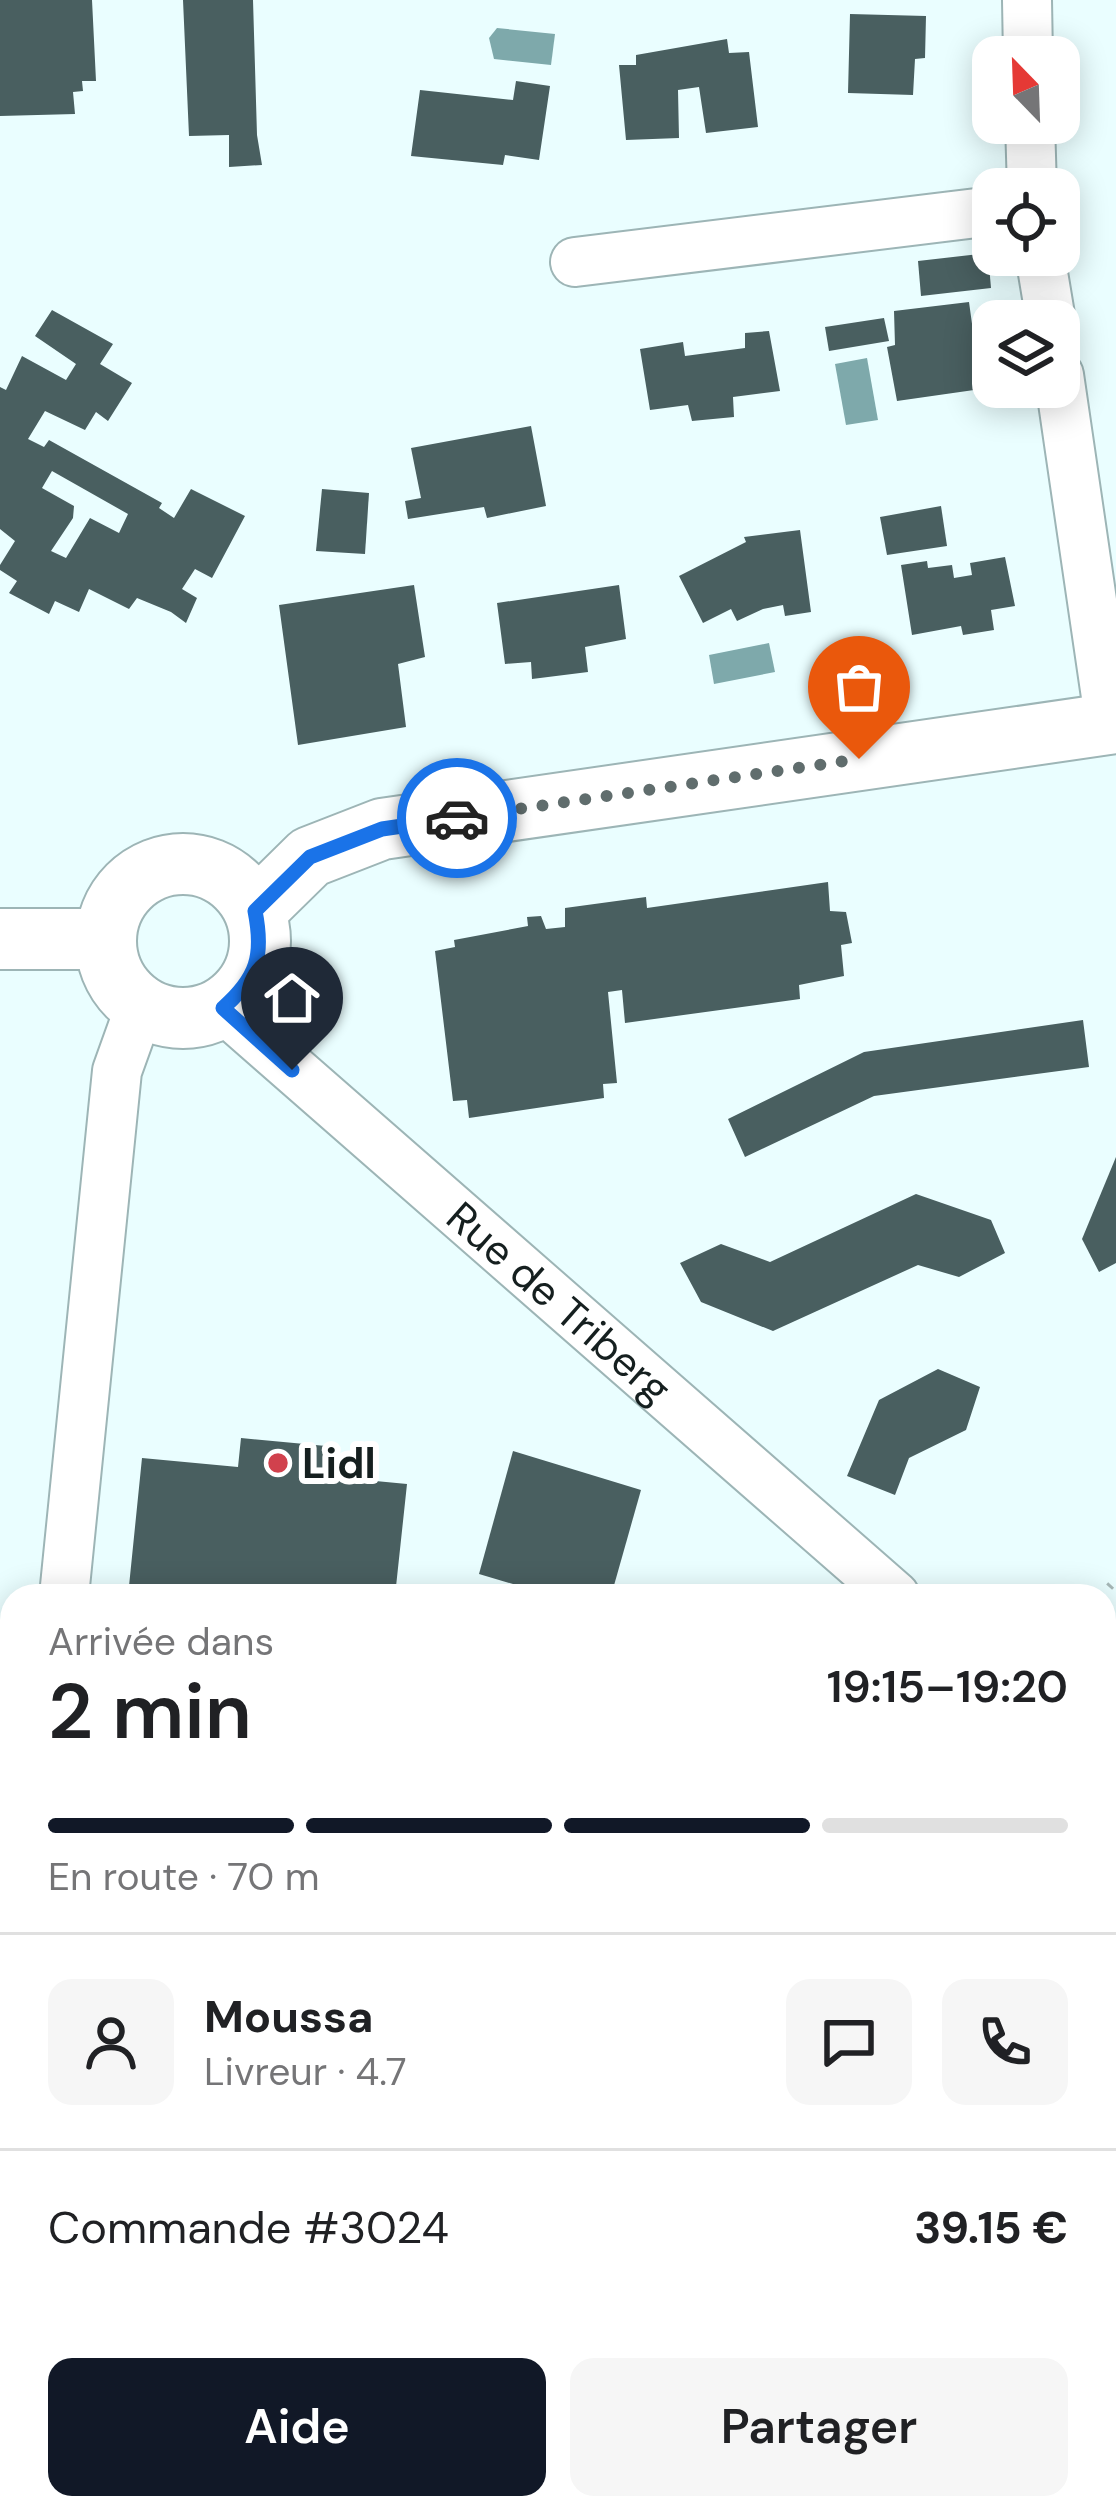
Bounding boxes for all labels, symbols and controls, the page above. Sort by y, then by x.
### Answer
north arrow [972,36,1080,144]
map controls [972,36,1080,408]
button: locate [972,168,1080,276]
button: layers [972,300,1080,408]
pin [808,636,910,759]
icon: bag [826,654,892,720]
courier [397,758,517,878]
icon: car [424,785,490,851]
pin [241,947,343,1070]
icon: home [259,965,325,1031]
street label: Rue de Triberg [436,1189,683,1416]
place label: Lidl [302,1436,376,1491]
marker: Lidl [265,1450,291,1476]
text: Arrivée dans [48,1616,274,1667]
text: 19:15–19:20 [827,1657,1068,1716]
text: 2 min [48,1661,252,1762]
text: En route · 70 m [48,1851,319,1902]
button: person [48,1979,174,2105]
button: chat [786,1979,912,2105]
button: phone [942,1979,1068,2105]
text: Moussa [204,1987,373,2046]
text: Livreur · 4.7 [204,2046,407,2097]
text: Commande #3024 [48,2198,449,2257]
text: 39.15 € [914,2198,1068,2257]
button: Aide [48,2358,546,2496]
button: Partager [570,2358,1068,2496]

